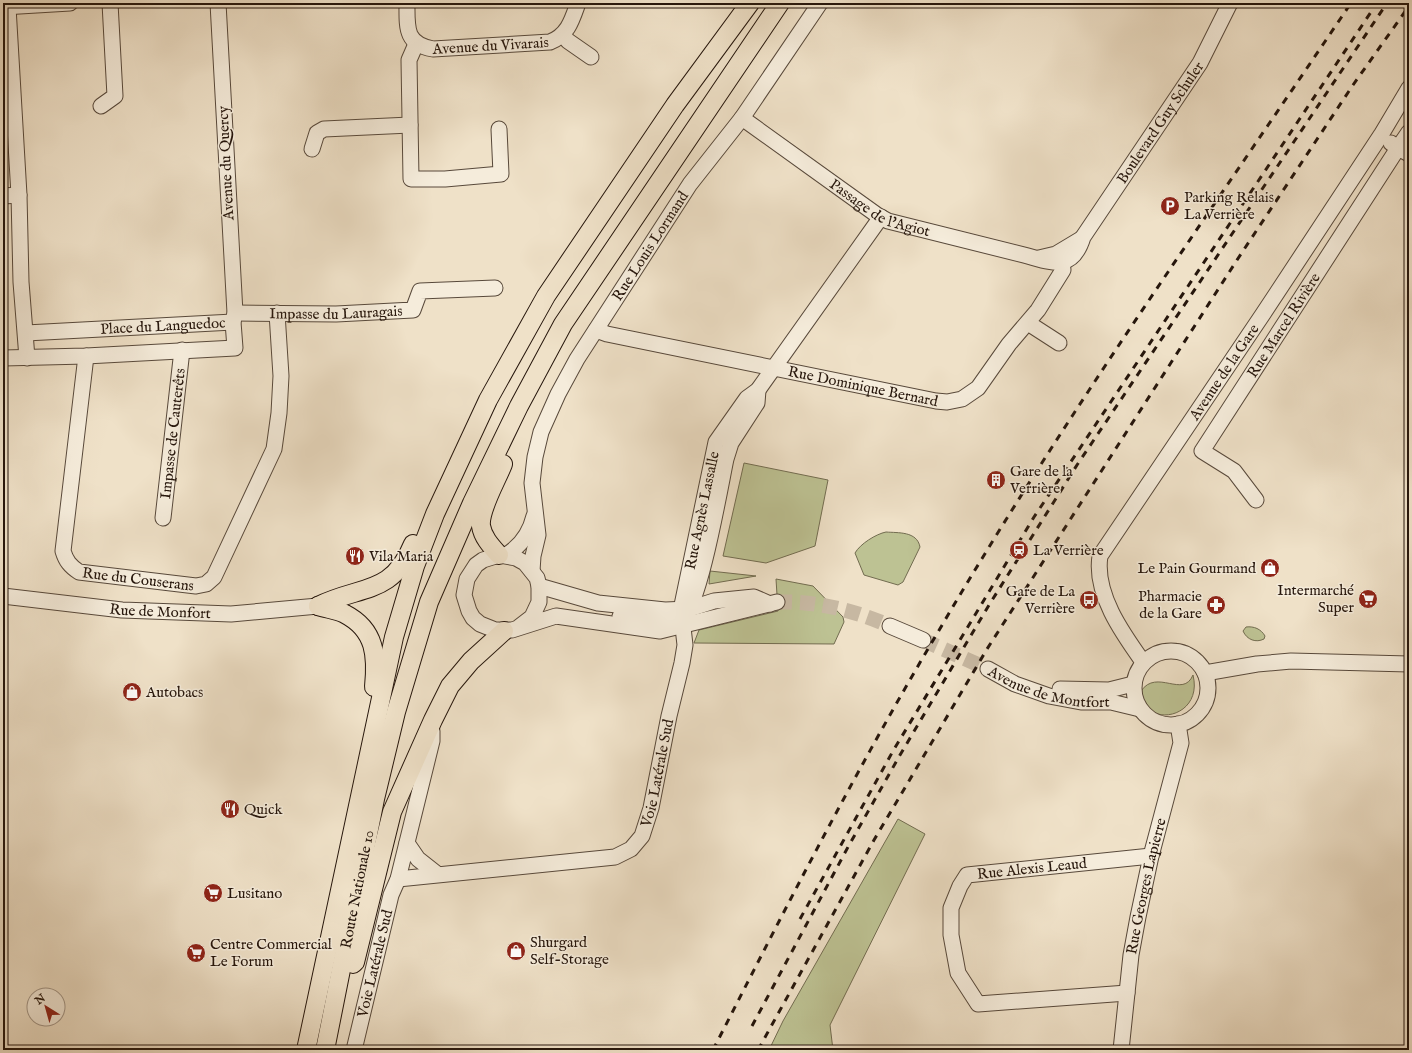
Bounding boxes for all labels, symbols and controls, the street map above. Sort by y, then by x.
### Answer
street label: Avenue du Vivarais [431,33,549,59]
street label: Boulevard Guy Schuler [1112,57,1208,187]
street label: Avenue du Quercy [213,105,239,222]
street label: Passage de l'Agiot [826,175,932,241]
street label: Rue Louis Lormand [608,187,693,304]
place label: Parking Relais La Verrière [1184,188,1274,224]
parking icon: Parking Relais La Verrière [1159,195,1181,217]
street label: Rue Marcel Rivière [1242,269,1324,381]
street label: Impasse du Lauragais [269,301,403,324]
street label: Place du Languedoc [100,313,226,339]
street label: Avenue de la Gare [1184,320,1263,425]
street label: Rue Dominique Bernard [786,362,941,411]
street label: Impasse de Cauterêts [156,367,189,500]
street label: Rue Agnès Lassalle [680,449,723,571]
place label: Gare de la Verrière [1009,462,1073,498]
building icon: Gare de la Verrière [985,469,1007,491]
station icon: La Verrière [1008,539,1030,561]
place label: La Verrière [1033,541,1104,560]
restaurant icon: Vila Maria [344,545,366,567]
place label: Vila Maria [368,547,434,566]
shop icon: Le Pain Gourmand [1259,557,1281,579]
place label: Le Pain Gourmand [1137,559,1257,578]
street label: Rue du Couserans [81,563,195,595]
place label: Intermarché Super [1277,581,1354,617]
place label: Gare de La Verrière [1006,582,1076,618]
place label: Pharmacie de la Gare [1138,587,1202,623]
supermarket icon: Intermarché Super [1357,588,1379,610]
bus stop icon: Gare de La Verrière [1078,589,1100,611]
pharmacy icon: Pharmacie de la Gare [1205,594,1227,616]
street label: Rue de Monfort [108,599,211,623]
street label: Avenue de Montfort [984,661,1110,712]
shop icon: Autobacs [121,681,143,703]
place label: Autobacs [145,683,203,702]
street label: Voie Latérale Sud [636,716,678,830]
restaurant icon: Quick [219,798,241,820]
place label: Quick [244,800,283,819]
street label: Rue Georges Lapierre [1122,816,1170,956]
street label: Route Nationale 10 [336,828,378,950]
street label: Rue Alexis Leaud [976,853,1089,883]
supermarket icon: Lusitano [202,882,224,904]
place label: Lusitano [227,884,282,903]
street label: Voie Latérale Sud [352,907,397,1020]
place label: Shurgard Self-Storage [530,933,609,969]
place label: Centre Commercial Le Forum [210,935,333,971]
shop icon: Shurgard Self-Storage [505,940,527,962]
supermarket icon: Centre Commercial Le Forum [185,942,207,964]
north arrow [26,987,66,1027]
text: N [32,991,49,1009]

